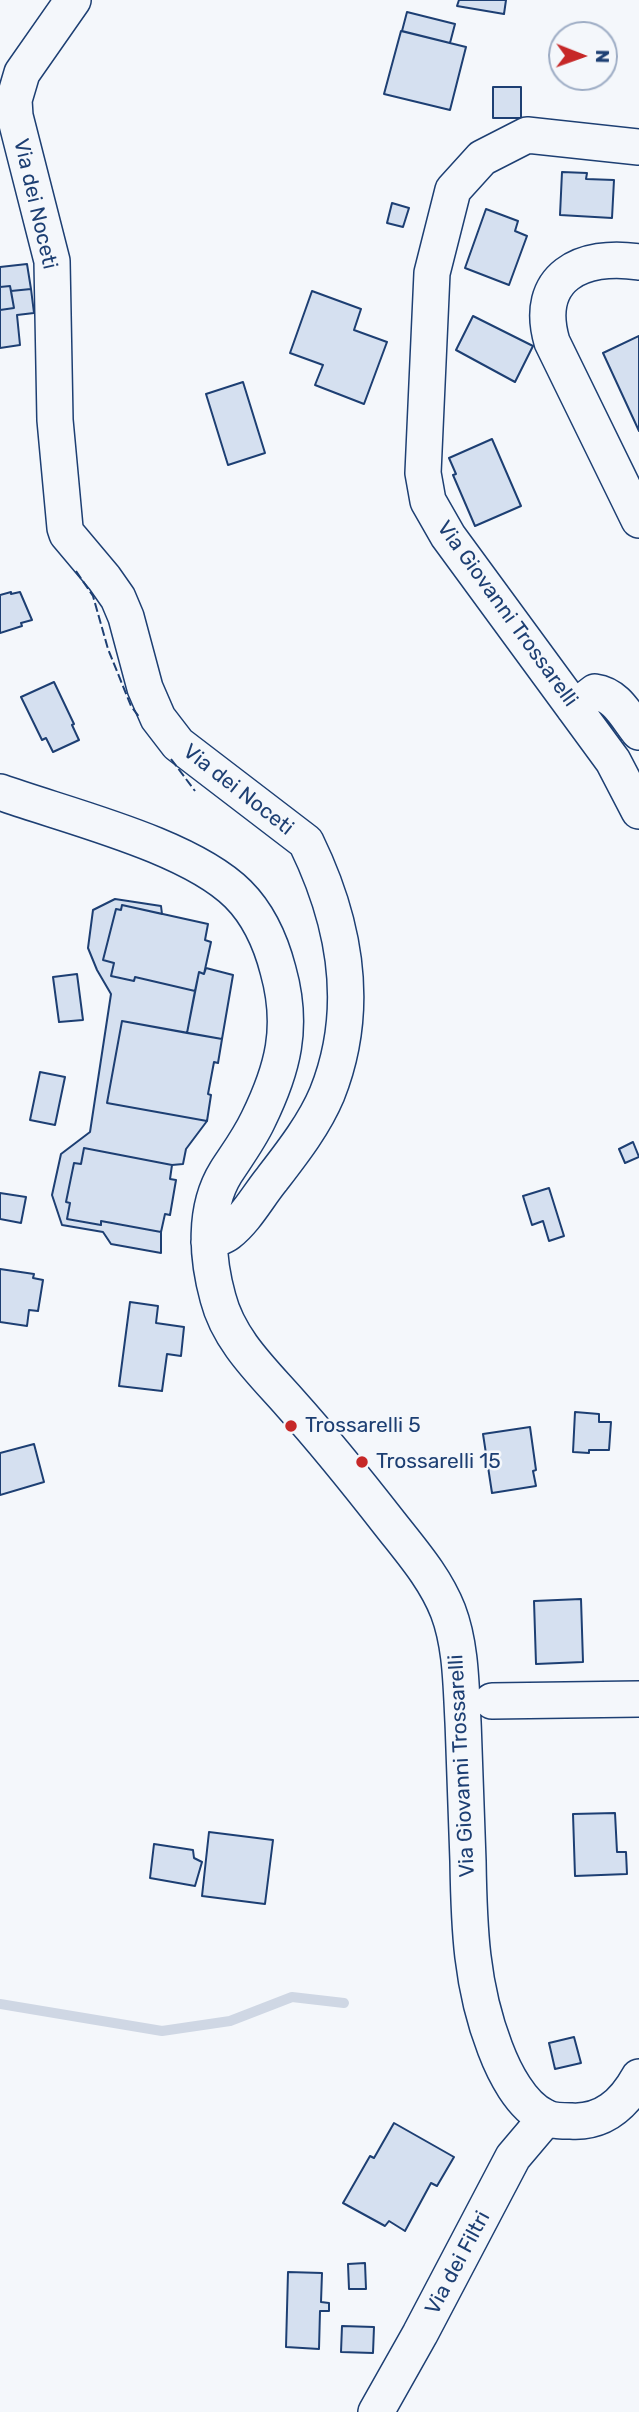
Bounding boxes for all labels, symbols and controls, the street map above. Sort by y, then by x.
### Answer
north arrow [548,21,618,91]
text: N [591,49,614,63]
street label: Via dei Noceti [8,136,62,272]
street label: Via Giovanni Trossarelli [431,516,583,712]
street label: Via dei Noceti [178,739,298,841]
place label: Trossarelli 5 [305,1413,421,1439]
marker: Trossarelli 5 [283,1418,299,1434]
place label: Trossarelli 15 [376,1449,501,1475]
marker: Trossarelli 15 [354,1454,370,1470]
street label: Via Giovanni Trossarelli [444,1654,480,1878]
street label: Via dei Filtri [420,2207,496,2319]

